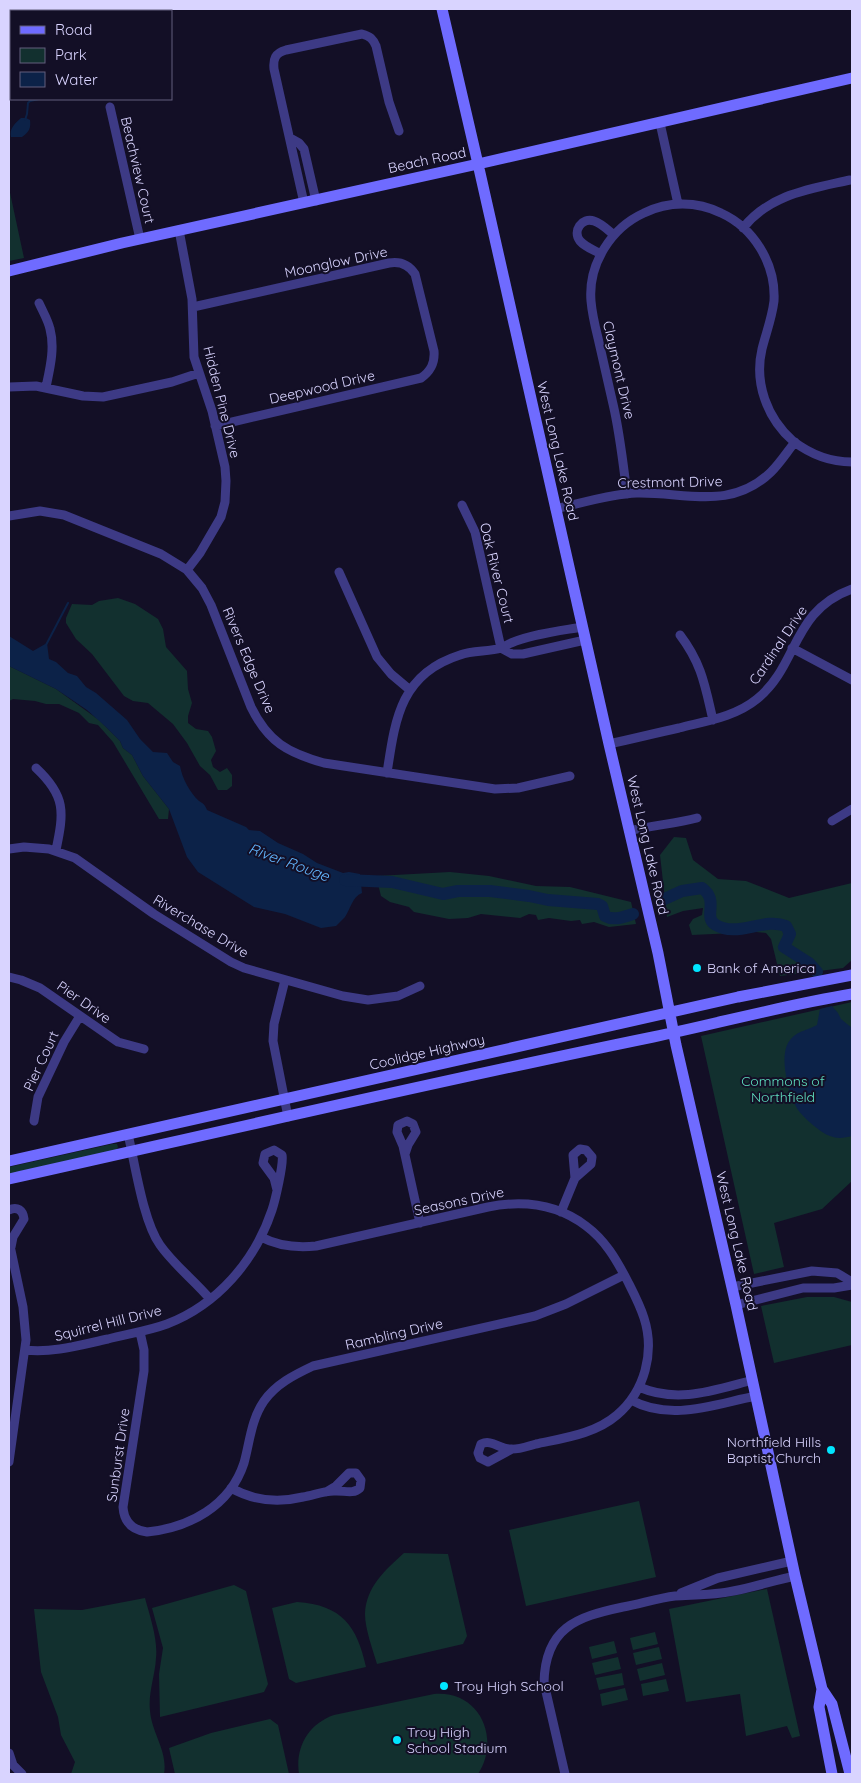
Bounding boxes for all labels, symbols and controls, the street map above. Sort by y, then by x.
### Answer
legend [10,10,172,100]
text: Road [55,20,92,39]
text: Park [55,45,87,64]
text: Water [55,70,98,89]
street label: Beachview Court [117,115,159,225]
street label: Beach Road [386,143,468,177]
street label: Moonglow Drive [283,242,389,282]
street label: Claymont Drive [599,319,639,421]
street label: Hidden Pine Drive [199,344,245,460]
street label: Deepwood Drive [267,366,377,408]
street label: West Long Lake Road [533,380,583,522]
street label: Crestmont Drive [617,472,723,492]
street label: Oak River Court [476,521,518,625]
street label: Cardinal Drive [745,602,811,688]
street label: Rivers Edge Drive [219,604,280,716]
street label: West Long Lake Road [623,774,673,916]
water label: River Rouge [246,839,332,886]
street label: Riverchase Drive [150,890,252,962]
place label: Bank of America [707,959,815,977]
marker: Bank of America [691,962,703,974]
street label: Pier Drive [53,977,115,1027]
street label: Pier Court [19,1028,63,1094]
street label: Coolidge Highway [368,1030,486,1074]
park label: Commons of Northfield [741,1072,825,1106]
street label: West Long Lake Road [712,1170,762,1312]
street label: Seasons Drive [412,1183,506,1219]
street label: Squirrel Hill Drive [53,1301,164,1345]
street label: Rambling Drive [343,1314,445,1354]
street label: Sunburst Drive [103,1407,134,1503]
place label: Northfield Hills Baptist Church [727,1433,821,1467]
marker: Northfield Hills Baptist Church [825,1444,837,1456]
place label: Troy High School [454,1677,564,1695]
marker: Troy High School [438,1680,450,1692]
place label: Troy High School Stadium [407,1723,507,1757]
marker: Troy High School Stadium [391,1734,403,1746]

